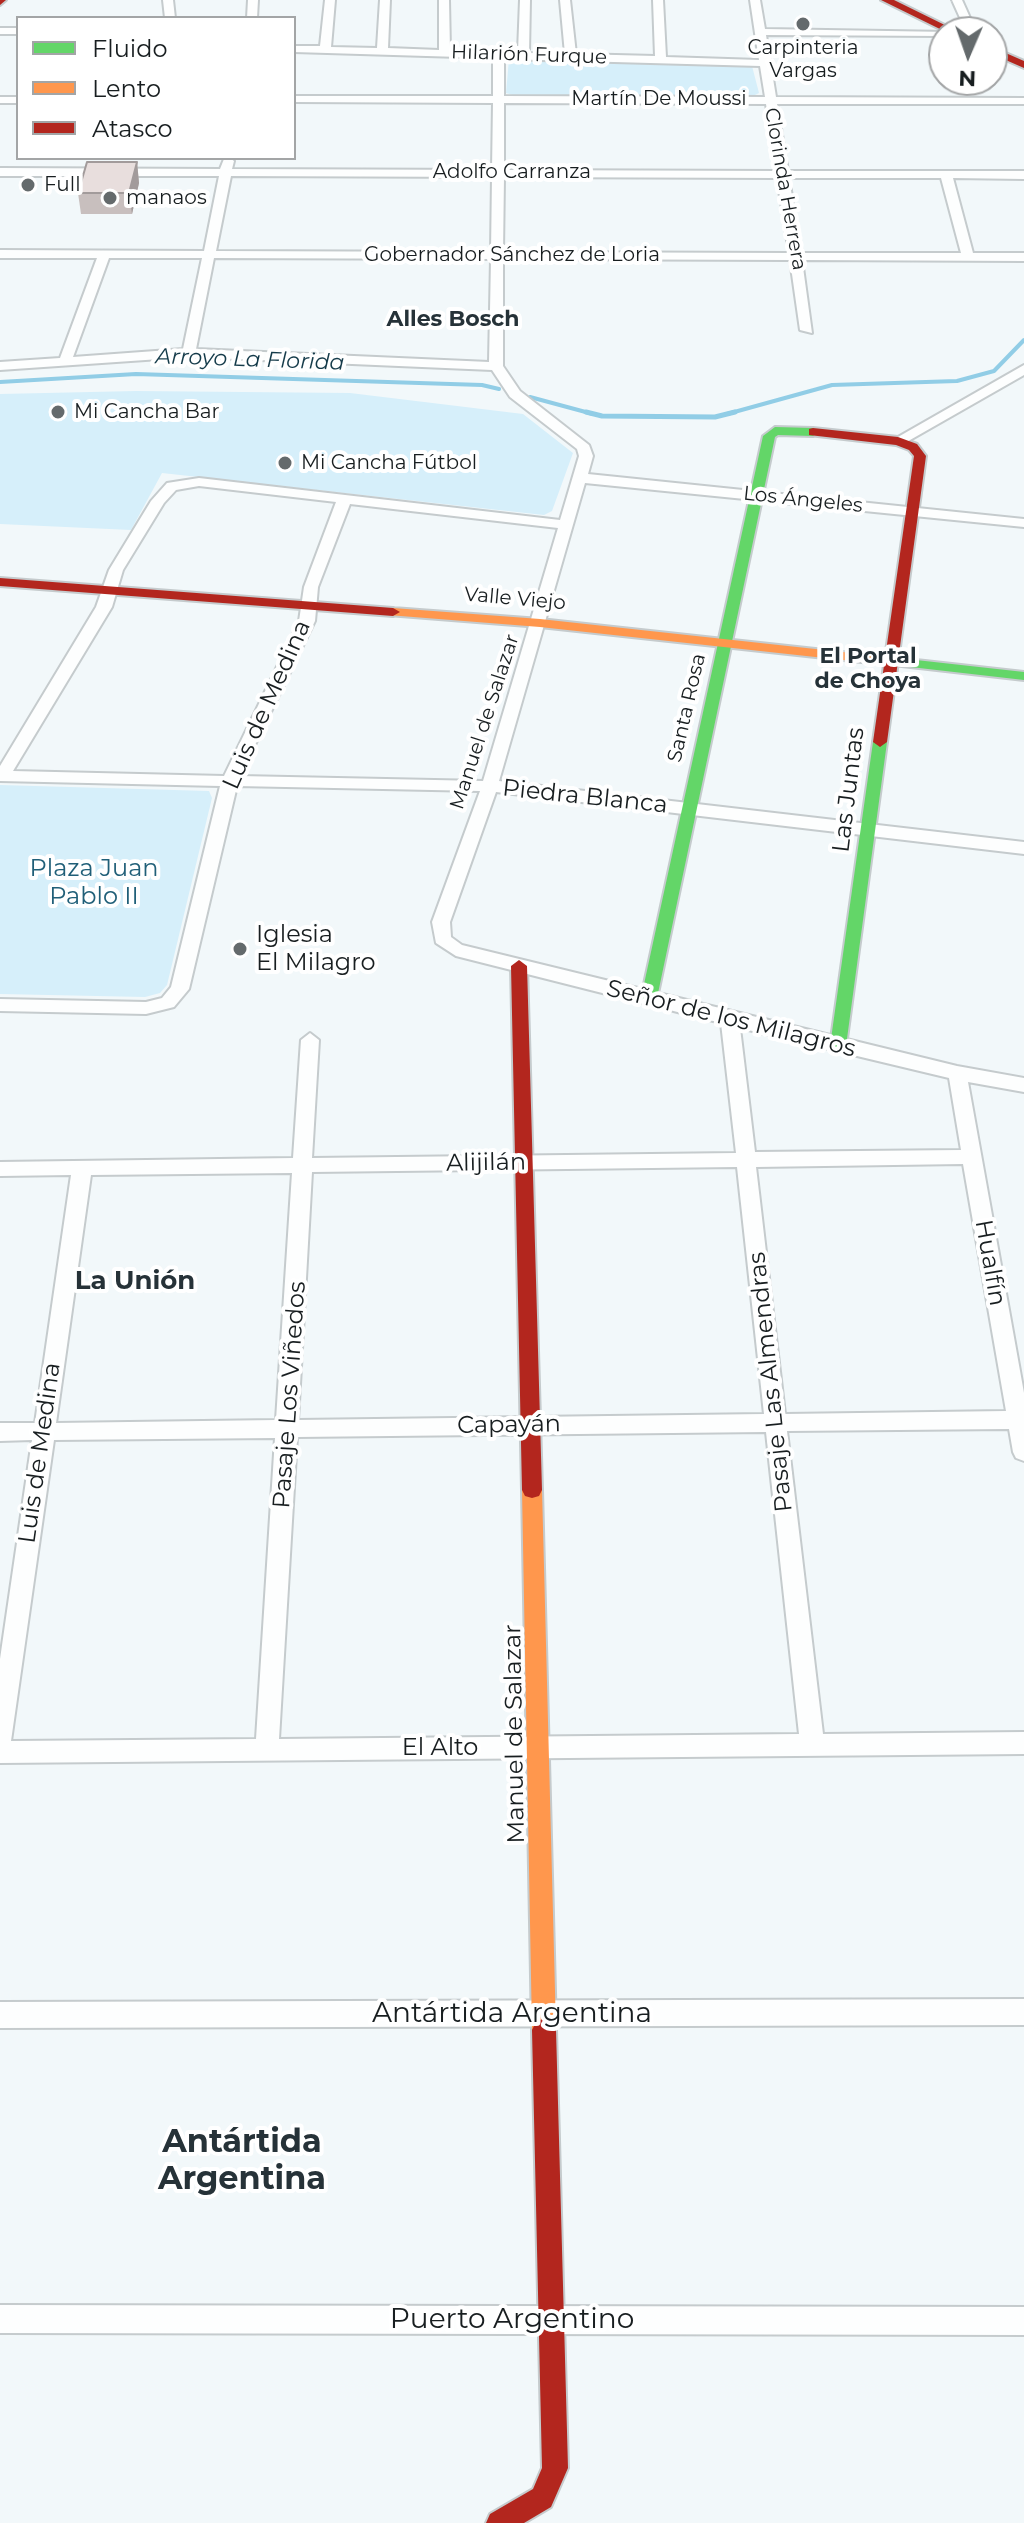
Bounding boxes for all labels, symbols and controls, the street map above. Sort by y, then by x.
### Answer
marker: Carpinteria Vargas [794,15,812,33]
legend [16,16,296,160]
north arrow [928,16,1008,96]
text: Fluido [92,34,168,63]
place label: Carpinteria Vargas [747,36,859,83]
street label: Hilarión Furque [451,40,607,70]
text: N [958,65,977,92]
text: Lento [92,74,161,103]
street label: Martín De Moussi [571,87,747,111]
street label: Clorinda Herrera [759,106,811,272]
text: Atasco [92,114,173,143]
street label: Adolfo Carranza [433,160,591,184]
place label: Full [44,173,81,197]
marker: Full [19,176,37,194]
place label: manaos [126,186,207,210]
marker: manaos [101,189,119,207]
street label: Gobernador Sánchez de Loria [364,243,660,267]
district label: Alles Bosch [387,307,519,333]
water label: Arroyo La Florida [155,344,345,376]
place label: Mi Cancha Bar [74,400,220,424]
marker: Mi Cancha Bar [49,403,67,421]
place label: Mi Cancha Fútbol [301,451,477,475]
marker: Mi Cancha Fútbol [276,454,294,472]
street label: Los Ángeles [742,482,864,518]
street label: Valle Viejo [463,583,567,615]
street label: Luis de Medina [217,616,317,794]
street label: Manuel de Salazar [445,631,525,813]
district label: El Portal de Choya [815,644,921,696]
street label: Santa Rosa [663,651,711,765]
street label: Las Juntas [827,726,871,854]
street label: Piedra Blanca [501,774,669,820]
park label: Plaza Juan Pablo II [29,855,159,911]
place label: Iglesia El Milagro [256,921,376,977]
marker: Iglesia El Milagro [231,940,249,958]
street label: Señor de los Milagros [604,974,858,1064]
street label: Alijilán [446,1148,526,1178]
street label: Hualfín [968,1218,1012,1308]
street label: Pasaje Las Almendras [743,1251,799,1513]
district label: La Unión [75,1265,195,1297]
street label: Pasaje Los Viñedos [268,1280,312,1510]
street label: Luis de Medina [13,1361,67,1545]
street label: Capayán [457,1410,561,1440]
street label: Manuel de Salazar [499,1624,531,1844]
street label: El Alto [402,1734,478,1762]
street label: Antártida Argentina [372,1997,652,2031]
district label: Antártida Argentina [158,2124,326,2199]
street label: Puerto Argentino [390,2303,634,2337]

